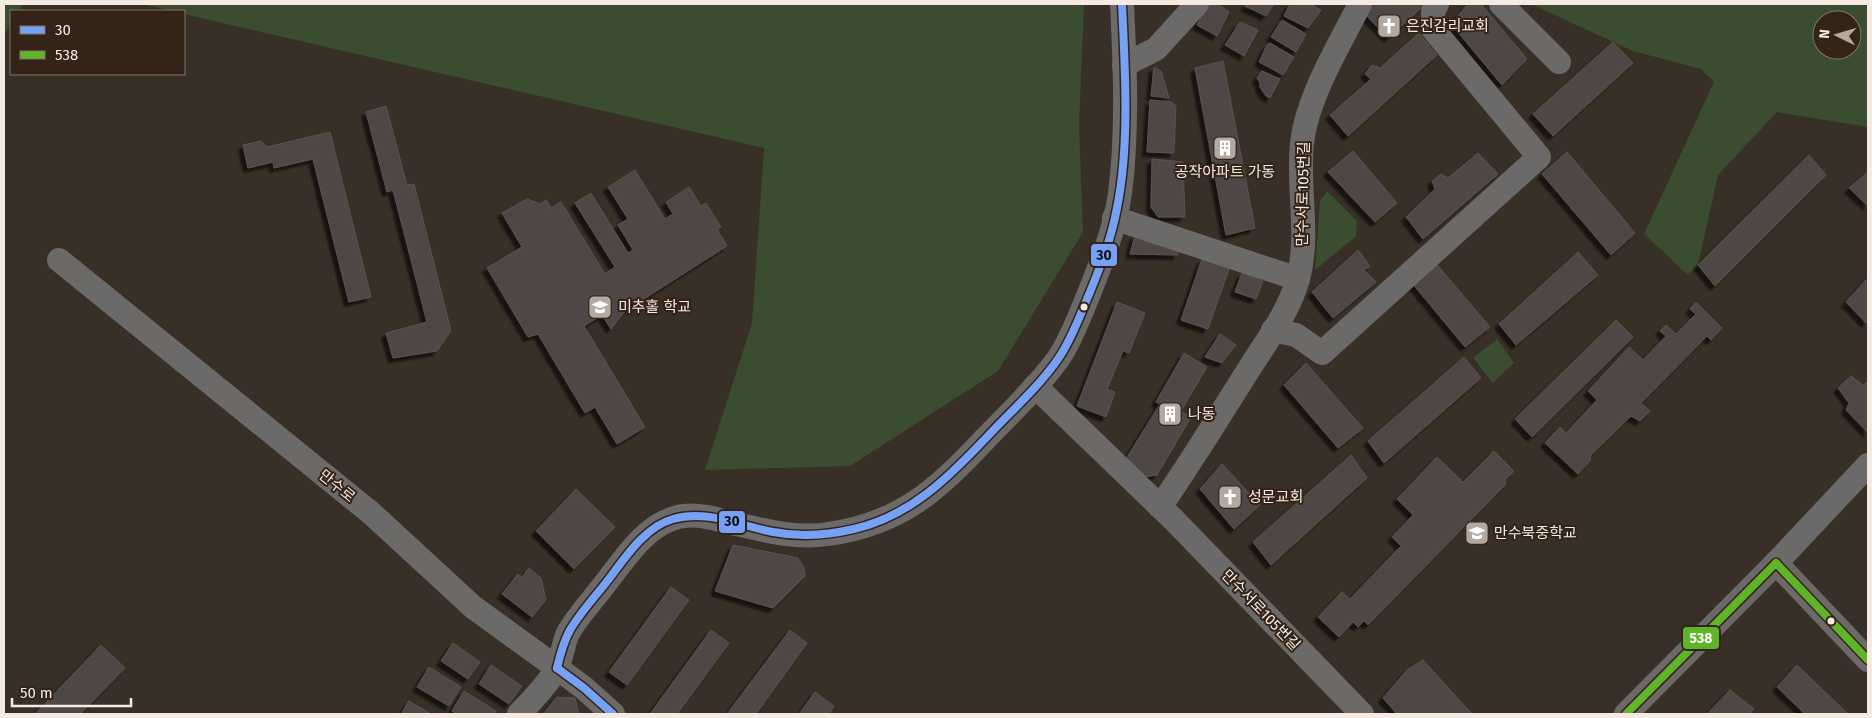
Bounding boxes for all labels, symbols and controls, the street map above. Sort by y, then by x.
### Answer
legend [10,10,185,75]
north arrow [1812,10,1862,60]
church icon: 은진감리교회 [1376,13,1402,39]
place label: 은진감리교회 [1406,17,1489,35]
text: 30 [55,21,71,39]
text: N [1816,29,1833,39]
text: 538 [55,46,78,64]
building icon: 공작아파트 가동 [1212,135,1238,161]
street label: 만수서로105번길 [1293,141,1313,247]
place label: 공작아파트 가동 [1175,163,1275,181]
line badge: 30 [1090,243,1118,267]
text: 30 [1095,247,1112,264]
school or university icon: 미추홀 학교 [587,294,613,320]
place label: 미추홀 학교 [618,298,691,316]
unlabelled marker [1079,302,1089,312]
building icon: 나동 [1157,401,1183,427]
place label: 나동 [1188,405,1216,423]
street label: 만수로 [315,466,359,506]
church icon: 성문교회 [1217,484,1243,510]
place label: 성문교회 [1248,488,1303,506]
line badge: 30 [718,510,746,534]
text: 30 [723,513,740,530]
school or university icon: 만수북중학교 [1464,520,1490,546]
place label: 만수북중학교 [1494,524,1577,542]
street label: 만수서로105번길 [1218,566,1304,654]
unlabelled marker [1826,616,1836,626]
line badge: 538 [1682,626,1720,650]
text: 538 [1690,630,1712,647]
scale bar [12,676,131,708]
text: 50 m [20,684,53,702]

